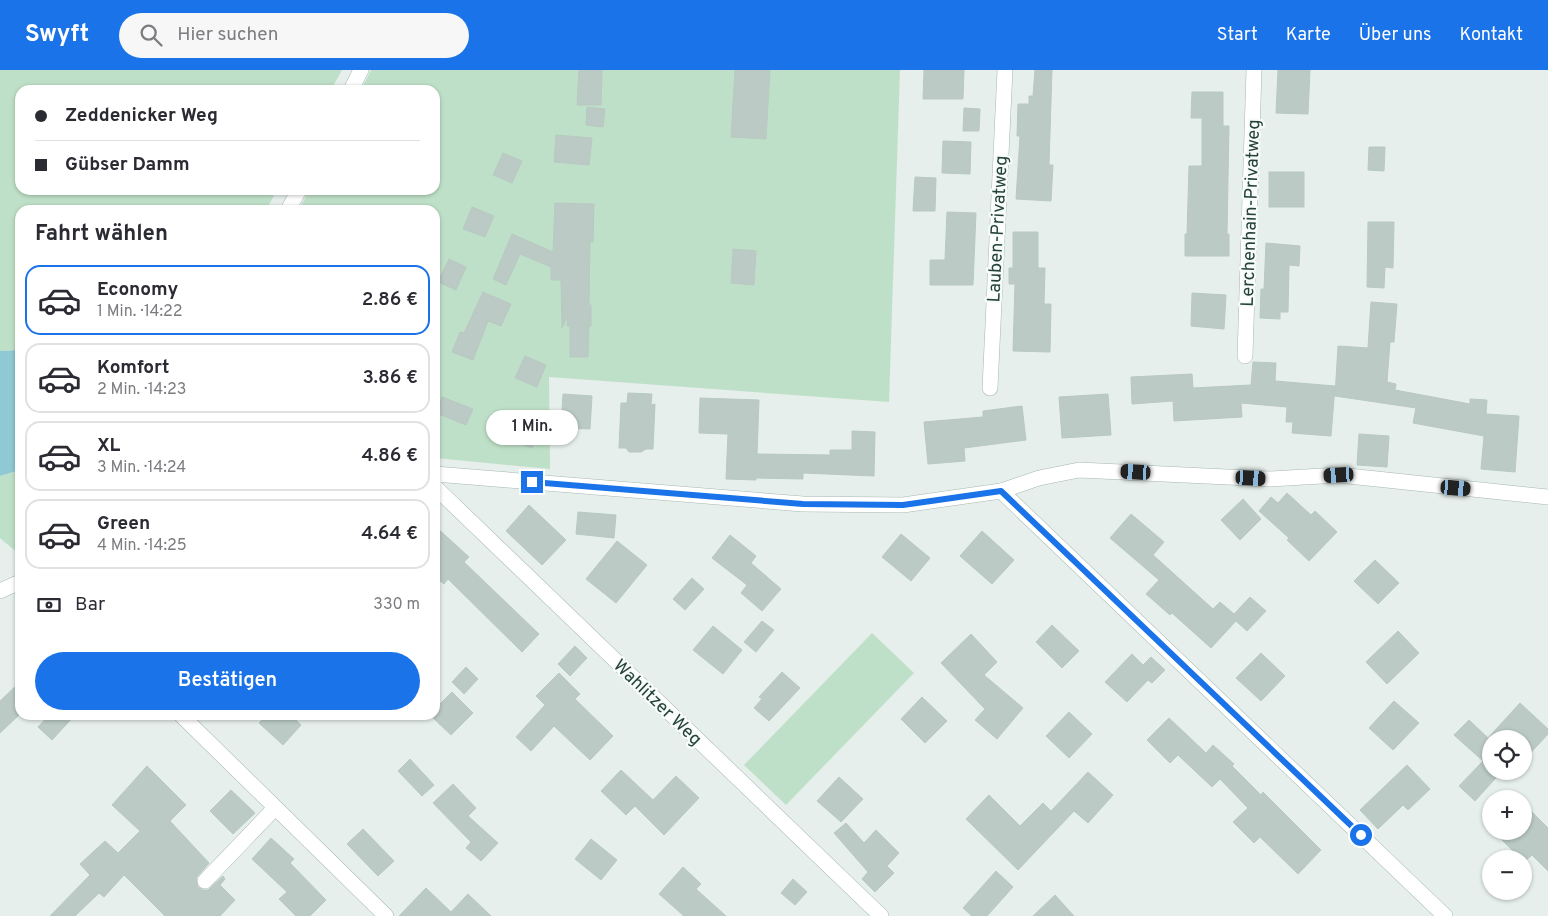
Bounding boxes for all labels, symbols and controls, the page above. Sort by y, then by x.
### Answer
search box [119,13,469,58]
text: Swyft [25,20,89,50]
icon: search [137,21,165,49]
text: Hier suchen [177,23,278,47]
text: Start [1217,24,1258,47]
text: Karte [1286,24,1331,47]
text: Über uns [1359,24,1431,47]
text: Kontakt [1459,24,1523,47]
text: Zeddenicker Weg [65,104,218,128]
street label: Lerchenhain-Privatweg [1237,119,1266,307]
text: Gübser Damm [65,153,190,177]
street label: Lauben-Privatweg [983,155,1014,303]
text: Fahrt wählen [35,221,168,248]
icon: car [37,278,82,323]
text: Economy [97,278,178,302]
text: 2.86 € [362,288,418,312]
text: 1 Min. · 14:22 [97,302,183,322]
icon: car [37,356,82,401]
text: Komfort [97,356,169,380]
text: 3.86 € [362,366,418,390]
text: 2 Min. · 14:23 [97,380,186,400]
callout: 1 Min. [486,410,578,444]
text: 1 Min. [512,417,552,437]
icon: car [37,434,82,479]
text: XL [97,434,120,458]
text: 4.86 € [361,444,418,468]
text: 3 Min. · 14:24 [97,458,186,478]
car [1120,464,1151,480]
car [1323,467,1354,483]
car [1235,470,1266,486]
route end [521,471,543,493]
car [1440,479,1471,497]
icon: car [37,512,82,557]
text: Green [97,512,150,536]
text: 4.64 € [361,522,418,546]
text: 4 Min. · 14:25 [97,536,187,556]
icon: cash [35,591,63,619]
text: Bar [75,593,105,617]
text: 330 m [373,595,420,615]
button: Bestätigen [35,652,420,710]
street label: Wahlitzer Weg [608,655,706,751]
map controls [1482,730,1532,900]
button: locate [1482,730,1532,780]
button: + [1482,790,1532,840]
route start [1350,824,1372,846]
button: − [1482,850,1532,900]

